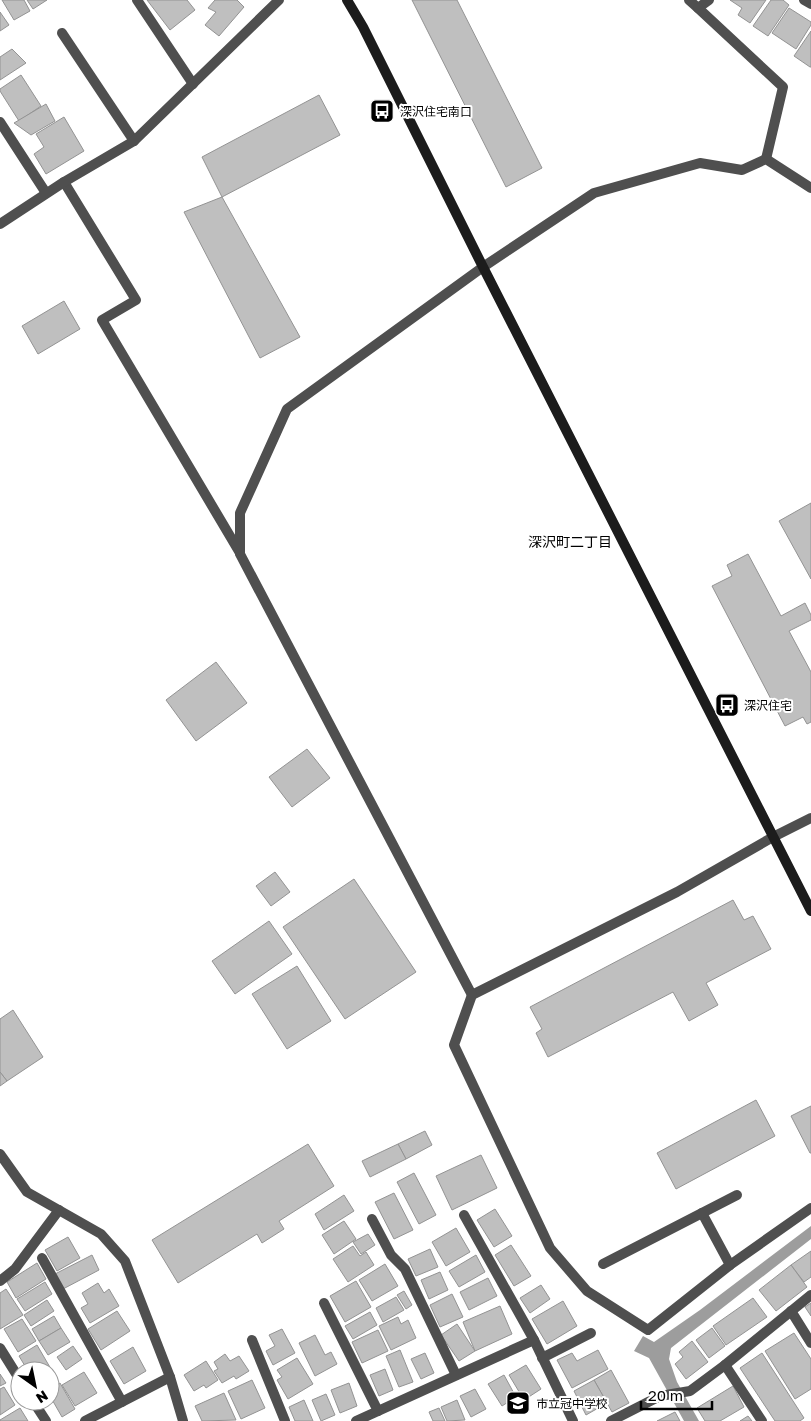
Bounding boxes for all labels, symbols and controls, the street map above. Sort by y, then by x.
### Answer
bus stop icon: 深沢住宅南口 [369,98,395,124]
place label: 深沢住宅南口 [400,104,472,119]
district label: 深沢町二丁目 [528,533,612,550]
bus stop icon: 深沢住宅 [714,692,740,718]
place label: 深沢住宅 [744,698,792,713]
north arrow [10,1361,60,1411]
scale bar [641,1378,712,1410]
text: 20 m [648,1386,683,1404]
text: N [33,1387,51,1407]
school or university icon: 市立冠中学校 [505,1390,531,1416]
place label: 市立冠中学校 [536,1396,608,1411]

